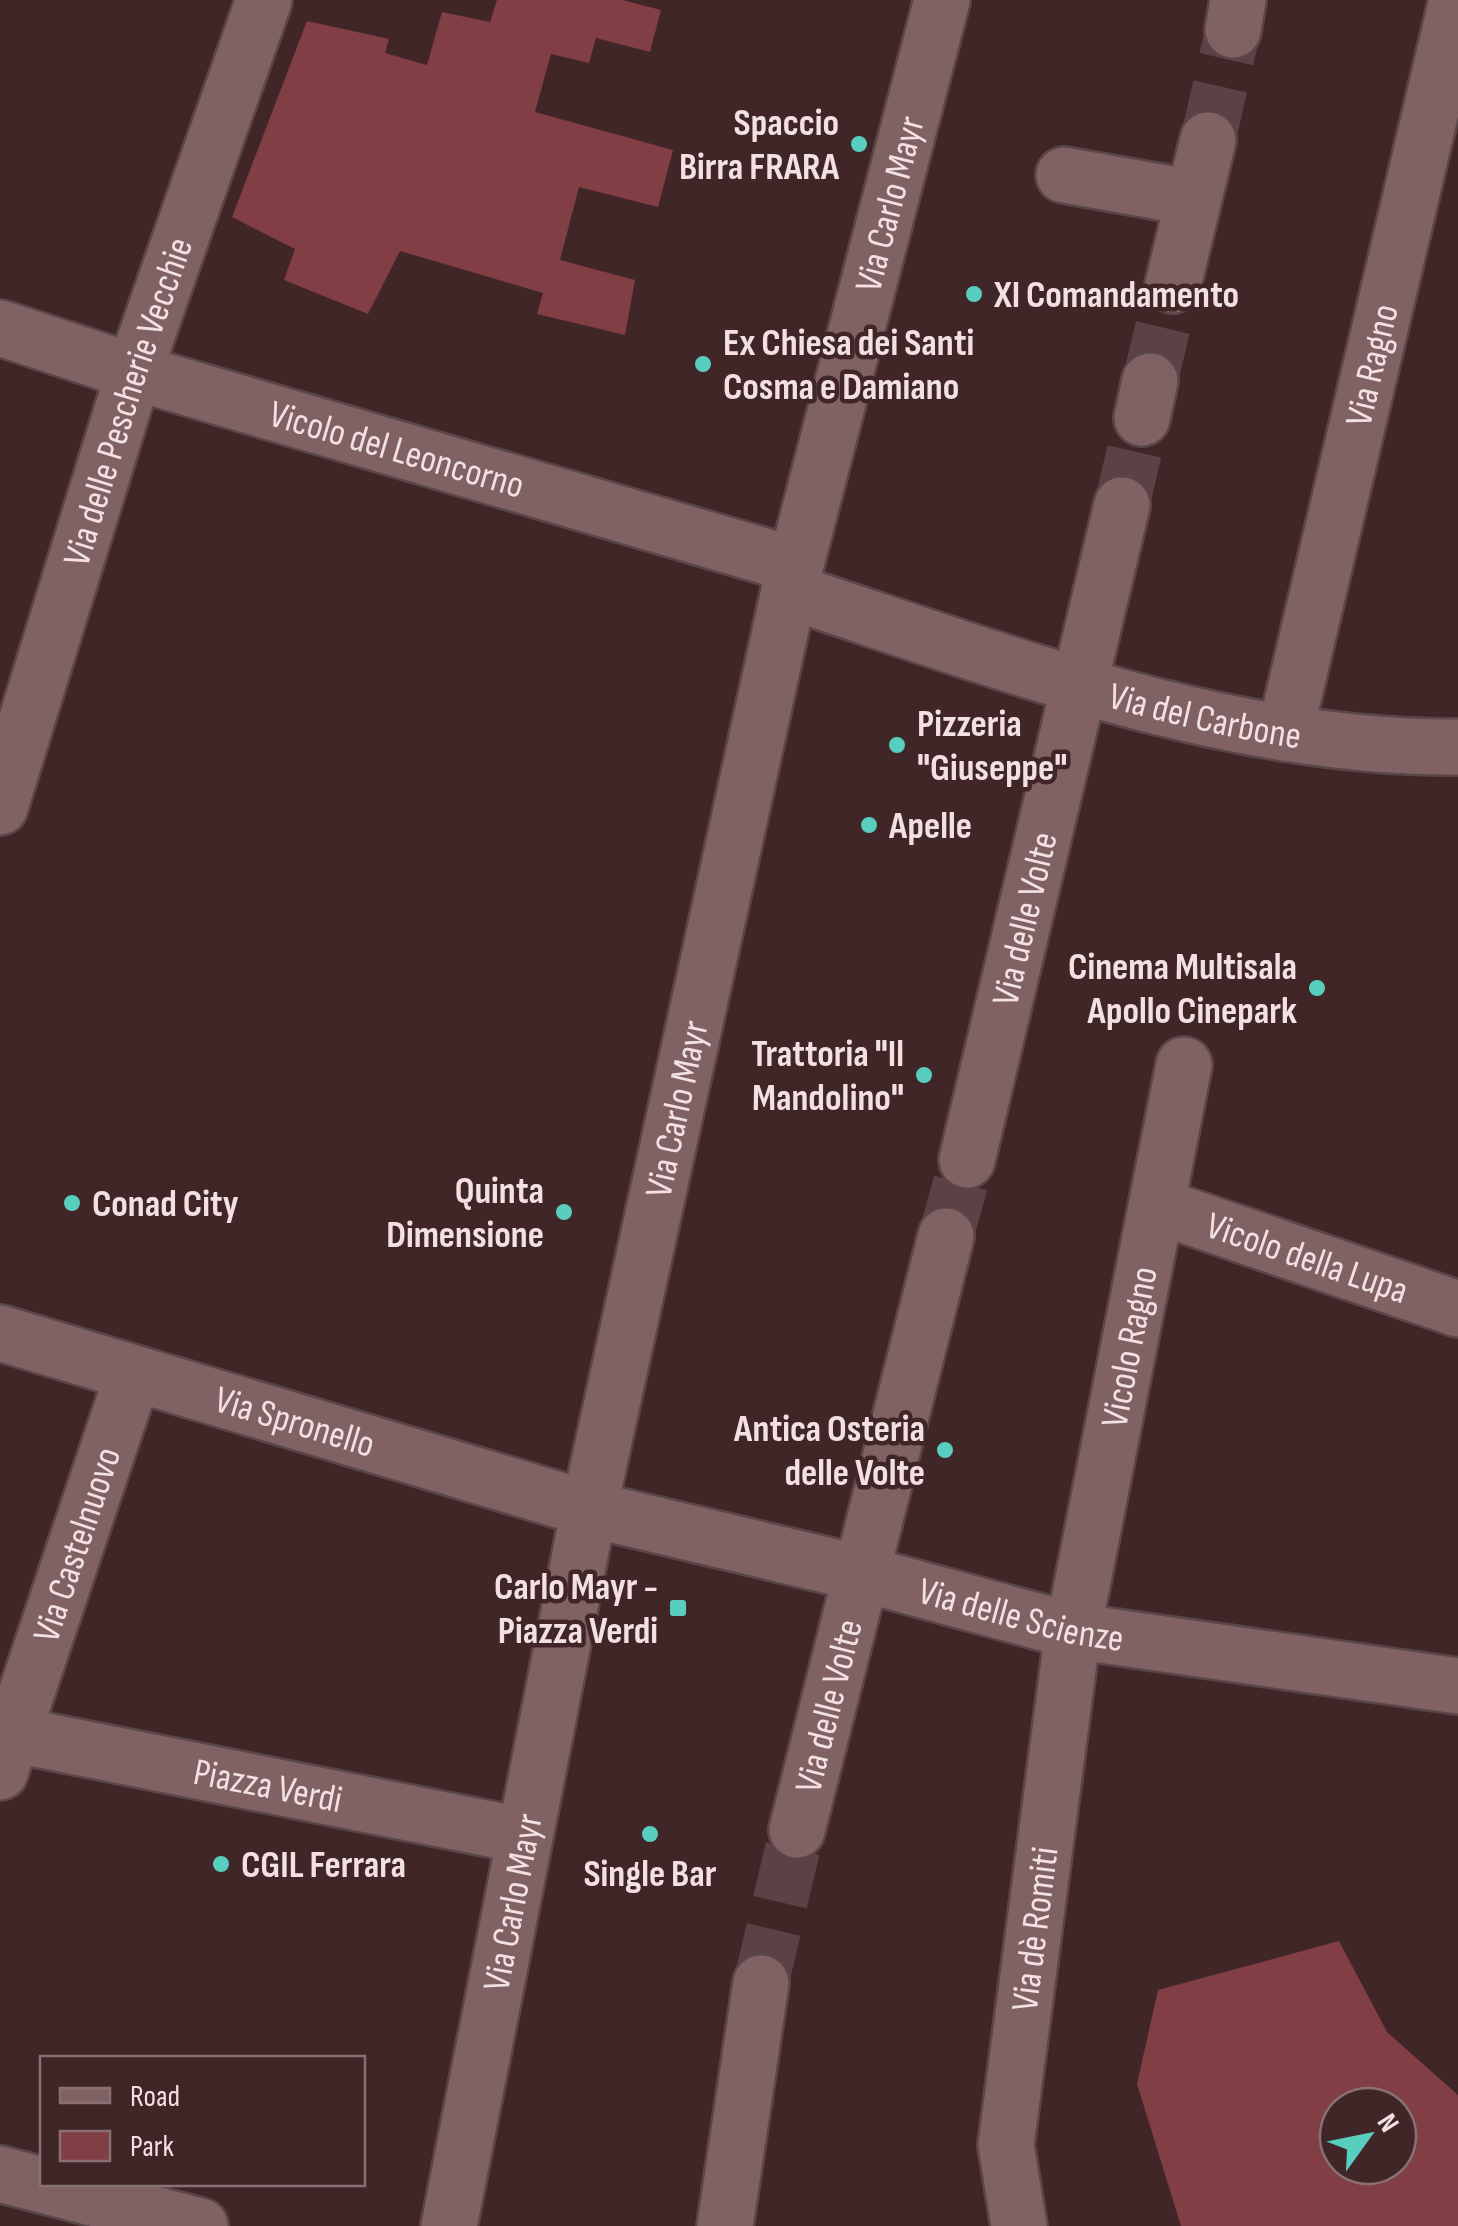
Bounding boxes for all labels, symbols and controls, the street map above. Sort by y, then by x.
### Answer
place label: Spaccio Birra FRARA [679,101,840,190]
street label: Via Carlo Mayr [846,112,935,297]
marker: Spaccio Birra FRARA [848,133,870,155]
street label: Via delle Pescherie Vecchie [55,232,203,572]
place label: XI Comandamento [993,273,1239,318]
marker: XI Comandamento [963,283,985,305]
street label: Via Ragno [1337,300,1409,431]
place label: Ex Chiesa dei Santi Cosma e Damiano [723,321,974,410]
marker: Ex Chiesa dei Santi Cosma e Damiano [692,353,714,375]
street label: Vicolo del Leoncorno [264,392,529,509]
street label: Via del Carbone [1104,674,1304,759]
place label: Pizzeria "Giuseppe" [917,702,1067,791]
marker: Pizzeria "Giuseppe" [886,734,908,756]
place label: Apelle [888,804,972,849]
marker: Apelle [858,814,880,836]
street label: Via delle Volte [983,828,1068,1010]
place label: Cinema Multisala Apollo Cinepark [1068,945,1297,1034]
marker: Cinema Multisala Apollo Cinepark [1306,977,1328,999]
street label: Via Carlo Mayr [637,1017,719,1202]
place label: Trattoria "Il Mandolino" [751,1032,904,1121]
marker: Trattoria "Il Mandolino" [913,1064,935,1086]
place label: Quinta Dimensione [386,1169,544,1258]
place label: Conad City [92,1182,239,1227]
marker: Conad City [61,1192,83,1214]
marker: Quinta Dimensione [553,1201,575,1223]
street label: Vicolo della Lupa [1200,1203,1414,1314]
street label: Vicolo Ragno [1092,1263,1168,1431]
street label: Via Spronello [209,1378,380,1468]
place label: Antica Osteria delle Volte [733,1407,925,1496]
marker: Antica Osteria delle Volte [934,1439,956,1461]
street label: Via Castelnuovo [24,1442,131,1648]
place label: Carlo Mayr - Piazza Verdi [494,1565,658,1654]
street label: Via delle Scienze [913,1569,1127,1662]
marker: Carlo Mayr - Piazza Verdi [667,1597,689,1619]
street label: Via delle Volte [786,1615,873,1797]
street label: Piazza Verdi [190,1750,346,1823]
street label: Via Carlo Mayr [474,1810,553,1995]
marker: Single Bar [639,1823,661,1845]
place label: CGIL Ferrara [241,1843,406,1888]
street label: Via dè Romiti [1003,1844,1069,2014]
place label: Single Bar [583,1852,717,1897]
marker: CGIL Ferrara [210,1853,232,1875]
legend [40,2056,365,2186]
text: Road [130,2079,180,2115]
north arrow [1318,2086,1418,2186]
text: N [1370,2108,1406,2138]
text: Park [130,2129,174,2165]

